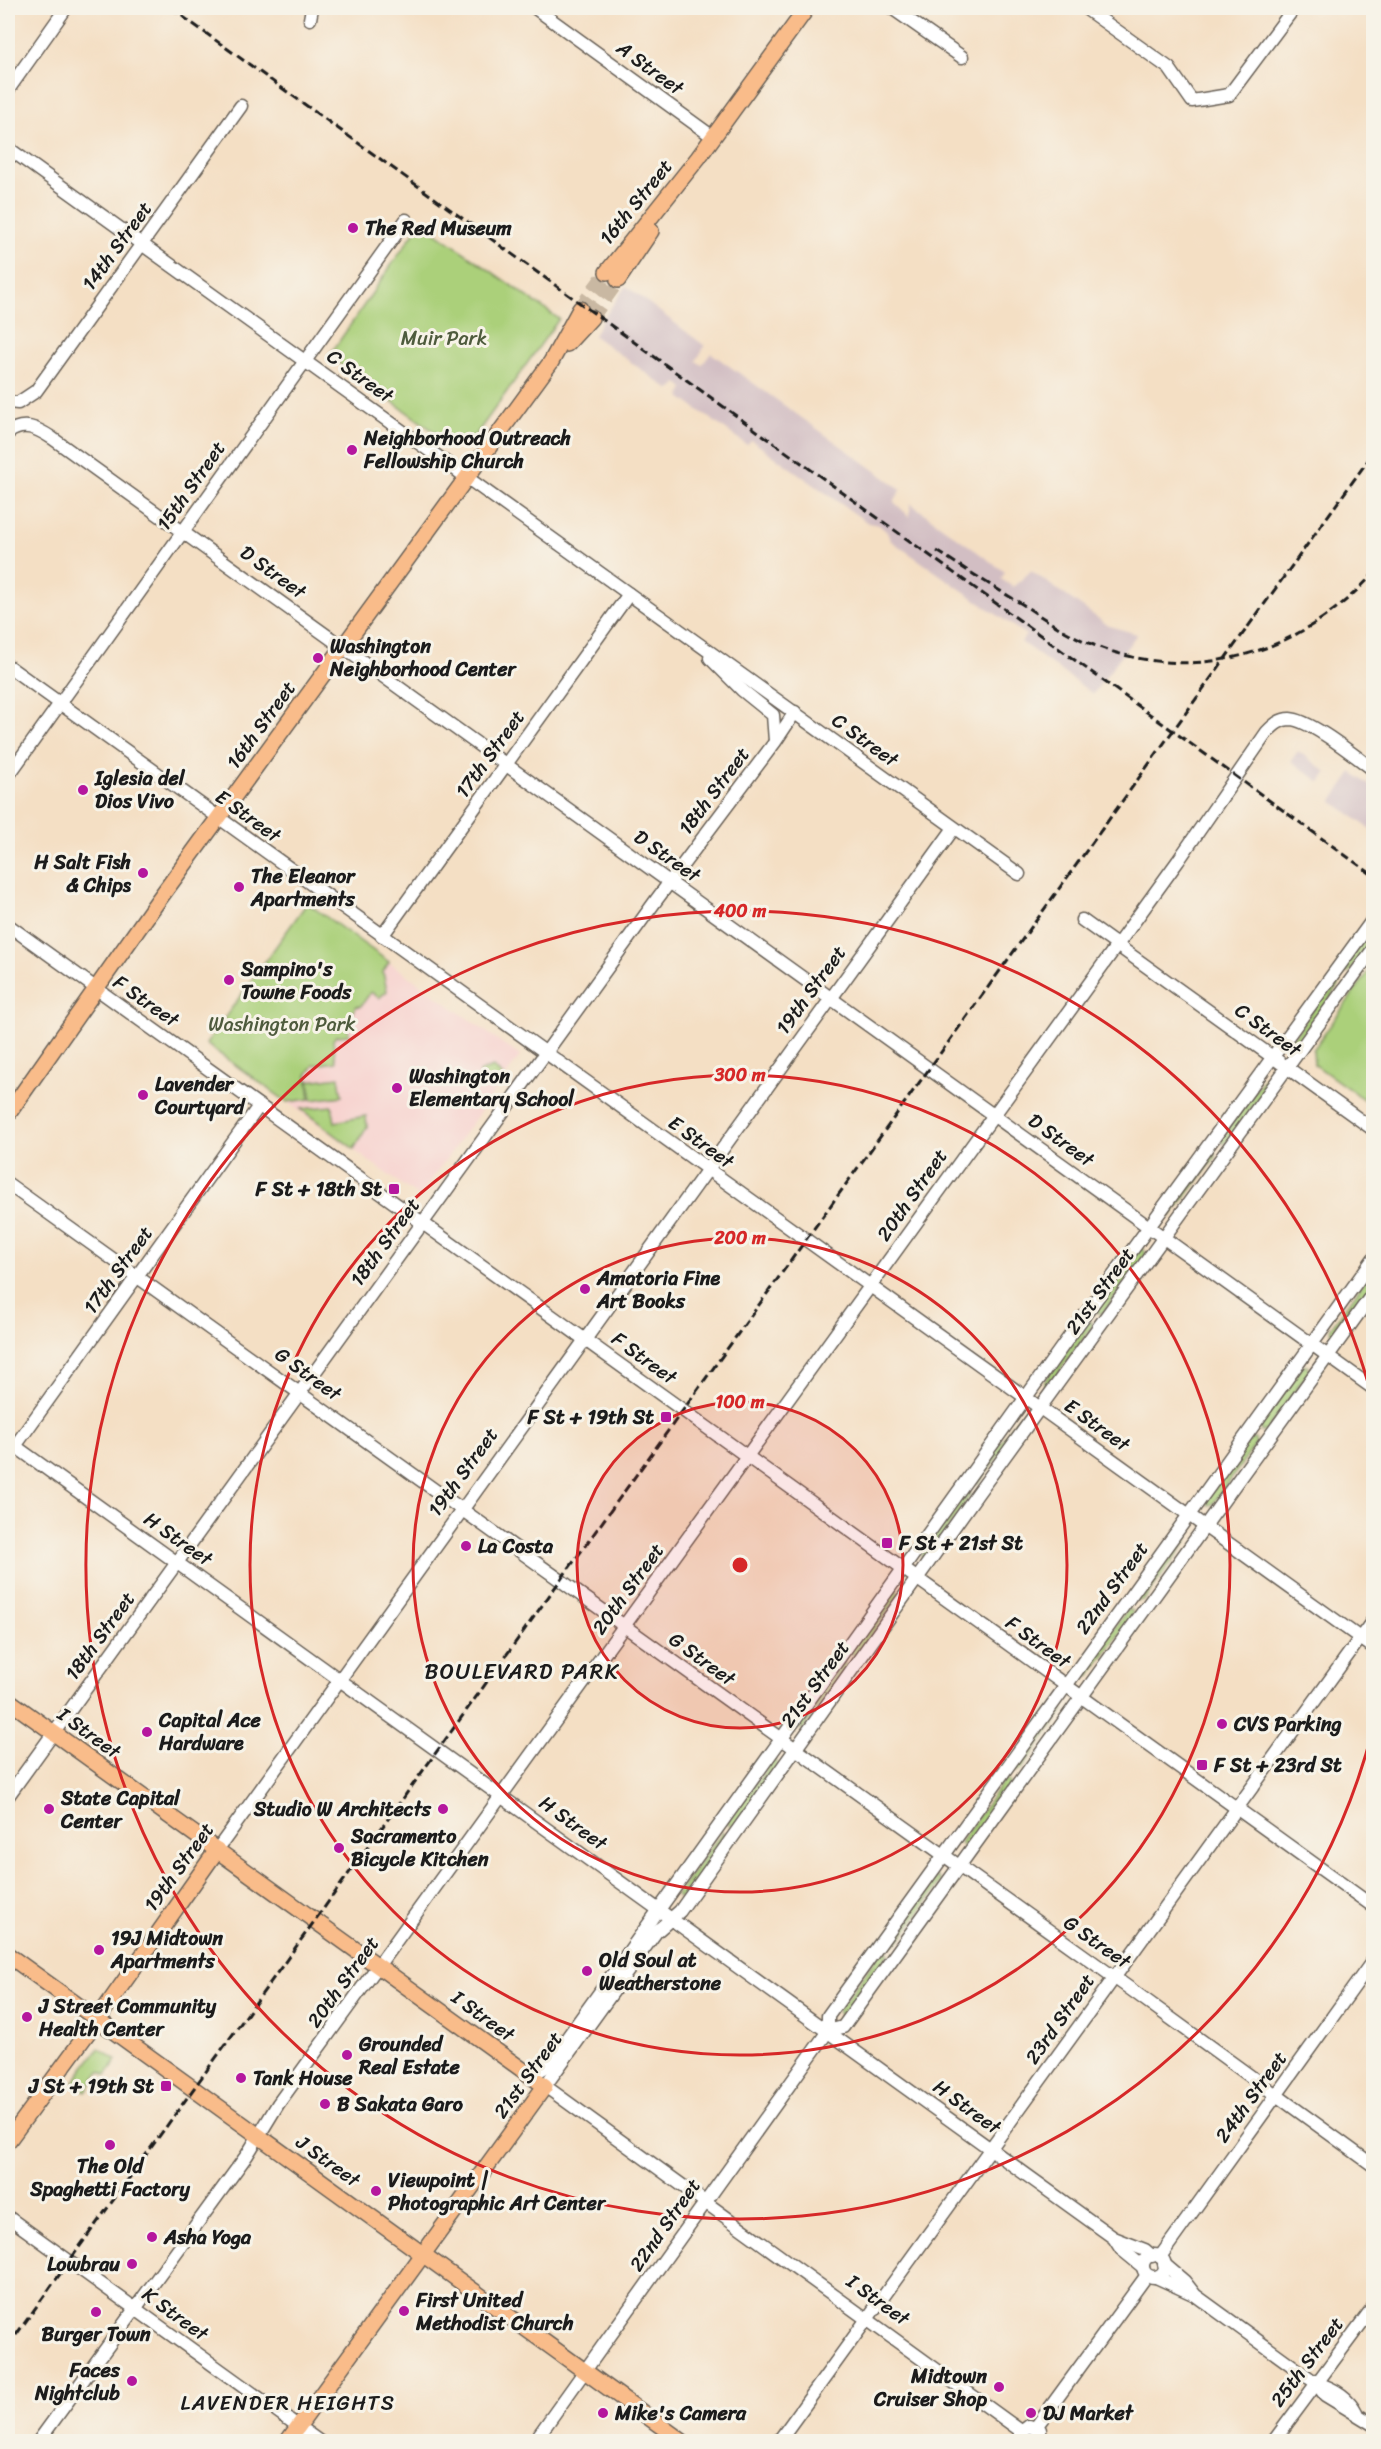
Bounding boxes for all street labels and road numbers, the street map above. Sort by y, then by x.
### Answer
street label: A Street [608,31,692,105]
street label: 16th Street [590,151,682,253]
street label: 14th Street [72,194,162,298]
street label: C Street [319,340,402,413]
street label: 15th Street [147,433,235,538]
street label: D Street [232,536,314,609]
street label: 16th Street [217,673,305,777]
street label: 17th Street [446,702,534,806]
street label: C Street [824,704,907,777]
street label: 18th Street [669,739,759,843]
street label: E Street [208,780,289,853]
street label: D Street [626,820,709,892]
street label: 19th Street [766,938,856,1042]
street label: F Street [106,965,187,1037]
street label: C Street [1227,994,1310,1067]
street label: D Street [1020,1104,1102,1177]
street label: E Street [661,1106,742,1179]
street label: 20th Street [867,1141,957,1249]
street label: 18th Street [341,1190,430,1294]
street label: 17th Street [74,1218,162,1322]
street label: 21st Street [1056,1239,1144,1342]
street label: F Street [604,1322,685,1395]
street label: G Street [267,1338,350,1411]
street label: E Street [1057,1389,1138,1462]
street label: 19th Street [418,1420,508,1524]
street label: H Street [136,1502,221,1576]
street label: 22nd Street [1066,1534,1158,1642]
street label: 20th Street [582,1535,674,1642]
street label: 18th Street [56,1584,145,1688]
street label: F Street [998,1606,1079,1679]
street label: G Street [661,1623,744,1696]
street label: 21st Street [771,1632,859,1735]
street label: I Street [49,1697,129,1769]
street label: H Street [531,1786,615,1860]
street label: 19th Street [134,1815,224,1919]
street label: G Street [1056,1906,1139,1979]
street label: 20th Street [297,1928,389,2035]
street label: 23rd Street [1016,1966,1104,2072]
street label: I Street [443,1980,523,2052]
street label: 21st Street [484,2023,572,2126]
street label: 24th Street [1206,2043,1297,2150]
street label: H Street [925,2070,1009,2144]
street label: J Street [287,2125,368,2197]
street label: 22nd Street [620,2171,710,2279]
street label: I Street [838,2264,918,2336]
street label: K Street [134,2278,217,2351]
street label: 25th Street [1261,2309,1353,2415]

